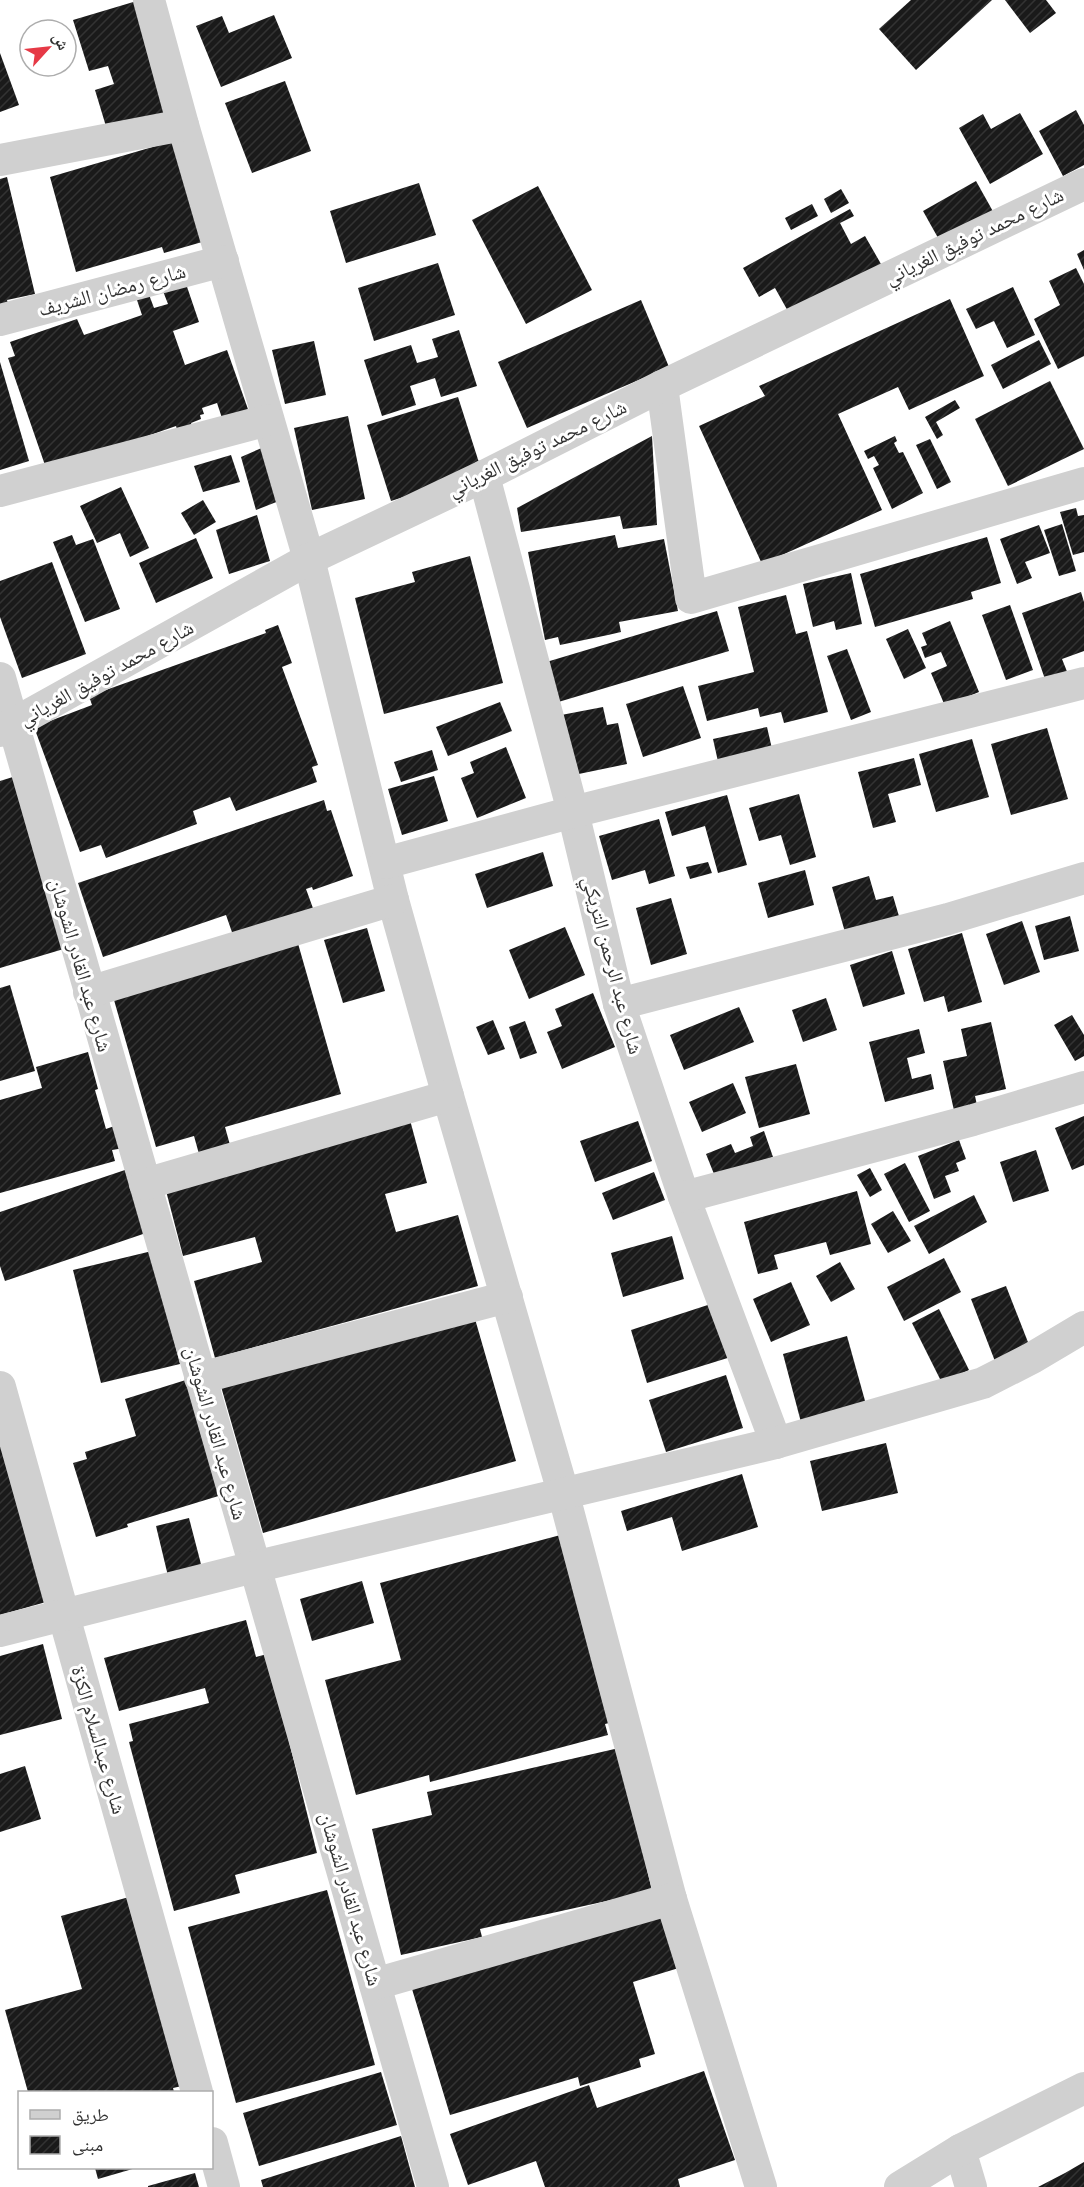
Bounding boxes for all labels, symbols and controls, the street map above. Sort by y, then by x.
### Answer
north arrow [18,18,78,78]
text: ش [49,29,74,53]
street label: شارع محمد توفيق الغرياني [880,181,1069,293]
street label: شارع رمضان الشريف [35,258,189,322]
street label: شارع محمد توفيق الغرياني [443,393,632,505]
street label: شارع محمد توفيق الغرياني [14,614,199,735]
street label: شارع عبد الرحمن التريكي [574,873,649,1058]
street label: شارع عبد القادر الشوشان [44,875,118,1055]
street label: شارع عبد القادر الشوشان [179,1343,253,1523]
street label: شارع عبدالسلام الكزة [64,1663,133,1817]
street label: شارع عبد القادر الشوشان [314,1809,388,1989]
legend [18,2091,213,2169]
text: طريق [72,2103,109,2126]
text: مبنى [72,2133,103,2156]

